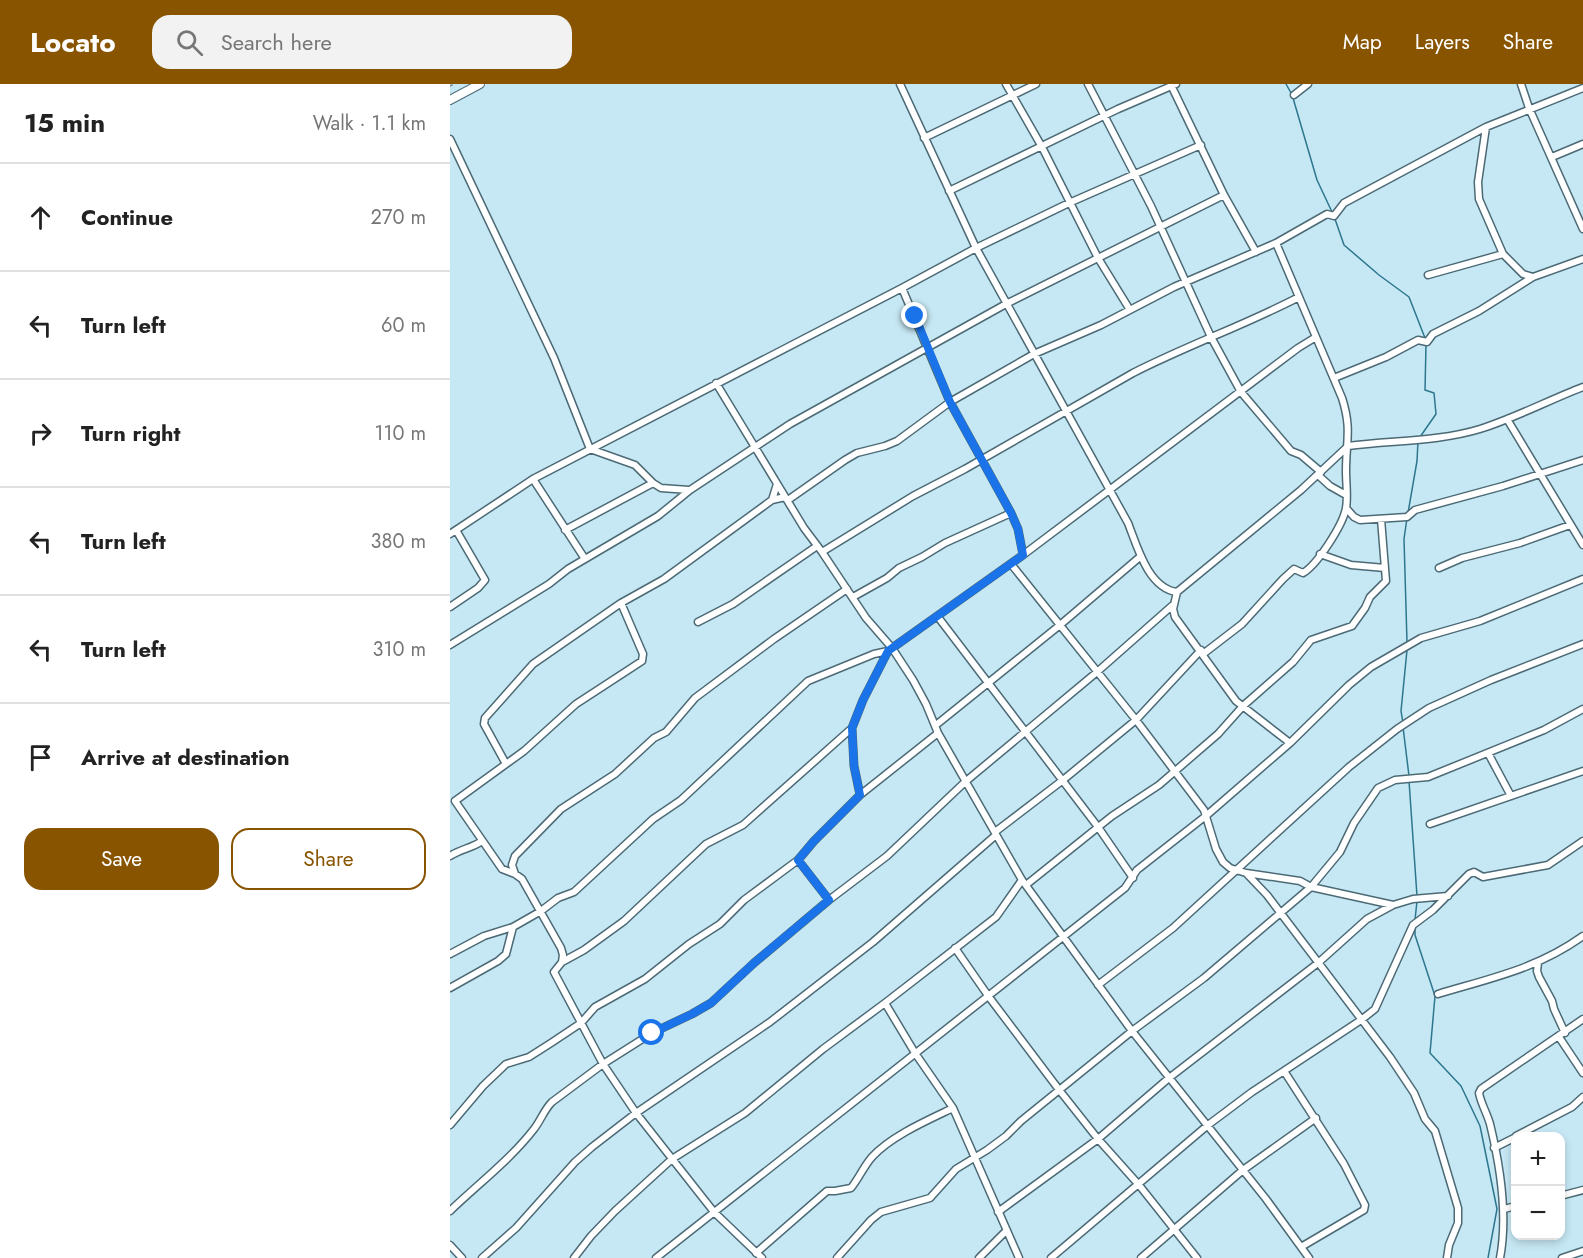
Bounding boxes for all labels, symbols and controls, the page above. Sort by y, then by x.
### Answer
search box [152,15,572,69]
text: Locato [30,22,116,63]
icon: search [173,26,206,59]
text: Search here [221,26,332,58]
text: Map [1343,27,1382,57]
text: Layers [1415,27,1470,57]
text: Share [1503,27,1553,57]
text: 15 min [24,104,105,142]
text: Walk · 1.1 km [313,109,426,138]
icon: ahead [24,201,57,234]
text: Continue [81,201,173,233]
text: 270 m [371,203,426,232]
route end [901,302,927,328]
icon: left [24,309,57,342]
text: Turn left [81,309,166,341]
text: 60 m [381,311,426,340]
icon: right [24,417,57,450]
text: Turn right [81,417,181,449]
text: 110 m [374,419,426,448]
icon: left [24,525,57,558]
text: Turn left [81,525,166,557]
text: 380 m [371,527,426,556]
icon: left [24,633,57,666]
text: Turn left [81,633,166,665]
text: 310 m [372,635,426,664]
icon: arrive [24,741,57,774]
text: Arrive at destination [81,741,290,773]
button: Save [24,828,219,890]
button: Share [231,828,426,890]
route start [638,1019,664,1045]
map controls [1511,1132,1565,1240]
button: + [1511,1132,1565,1186]
button: − [1511,1186,1565,1240]

